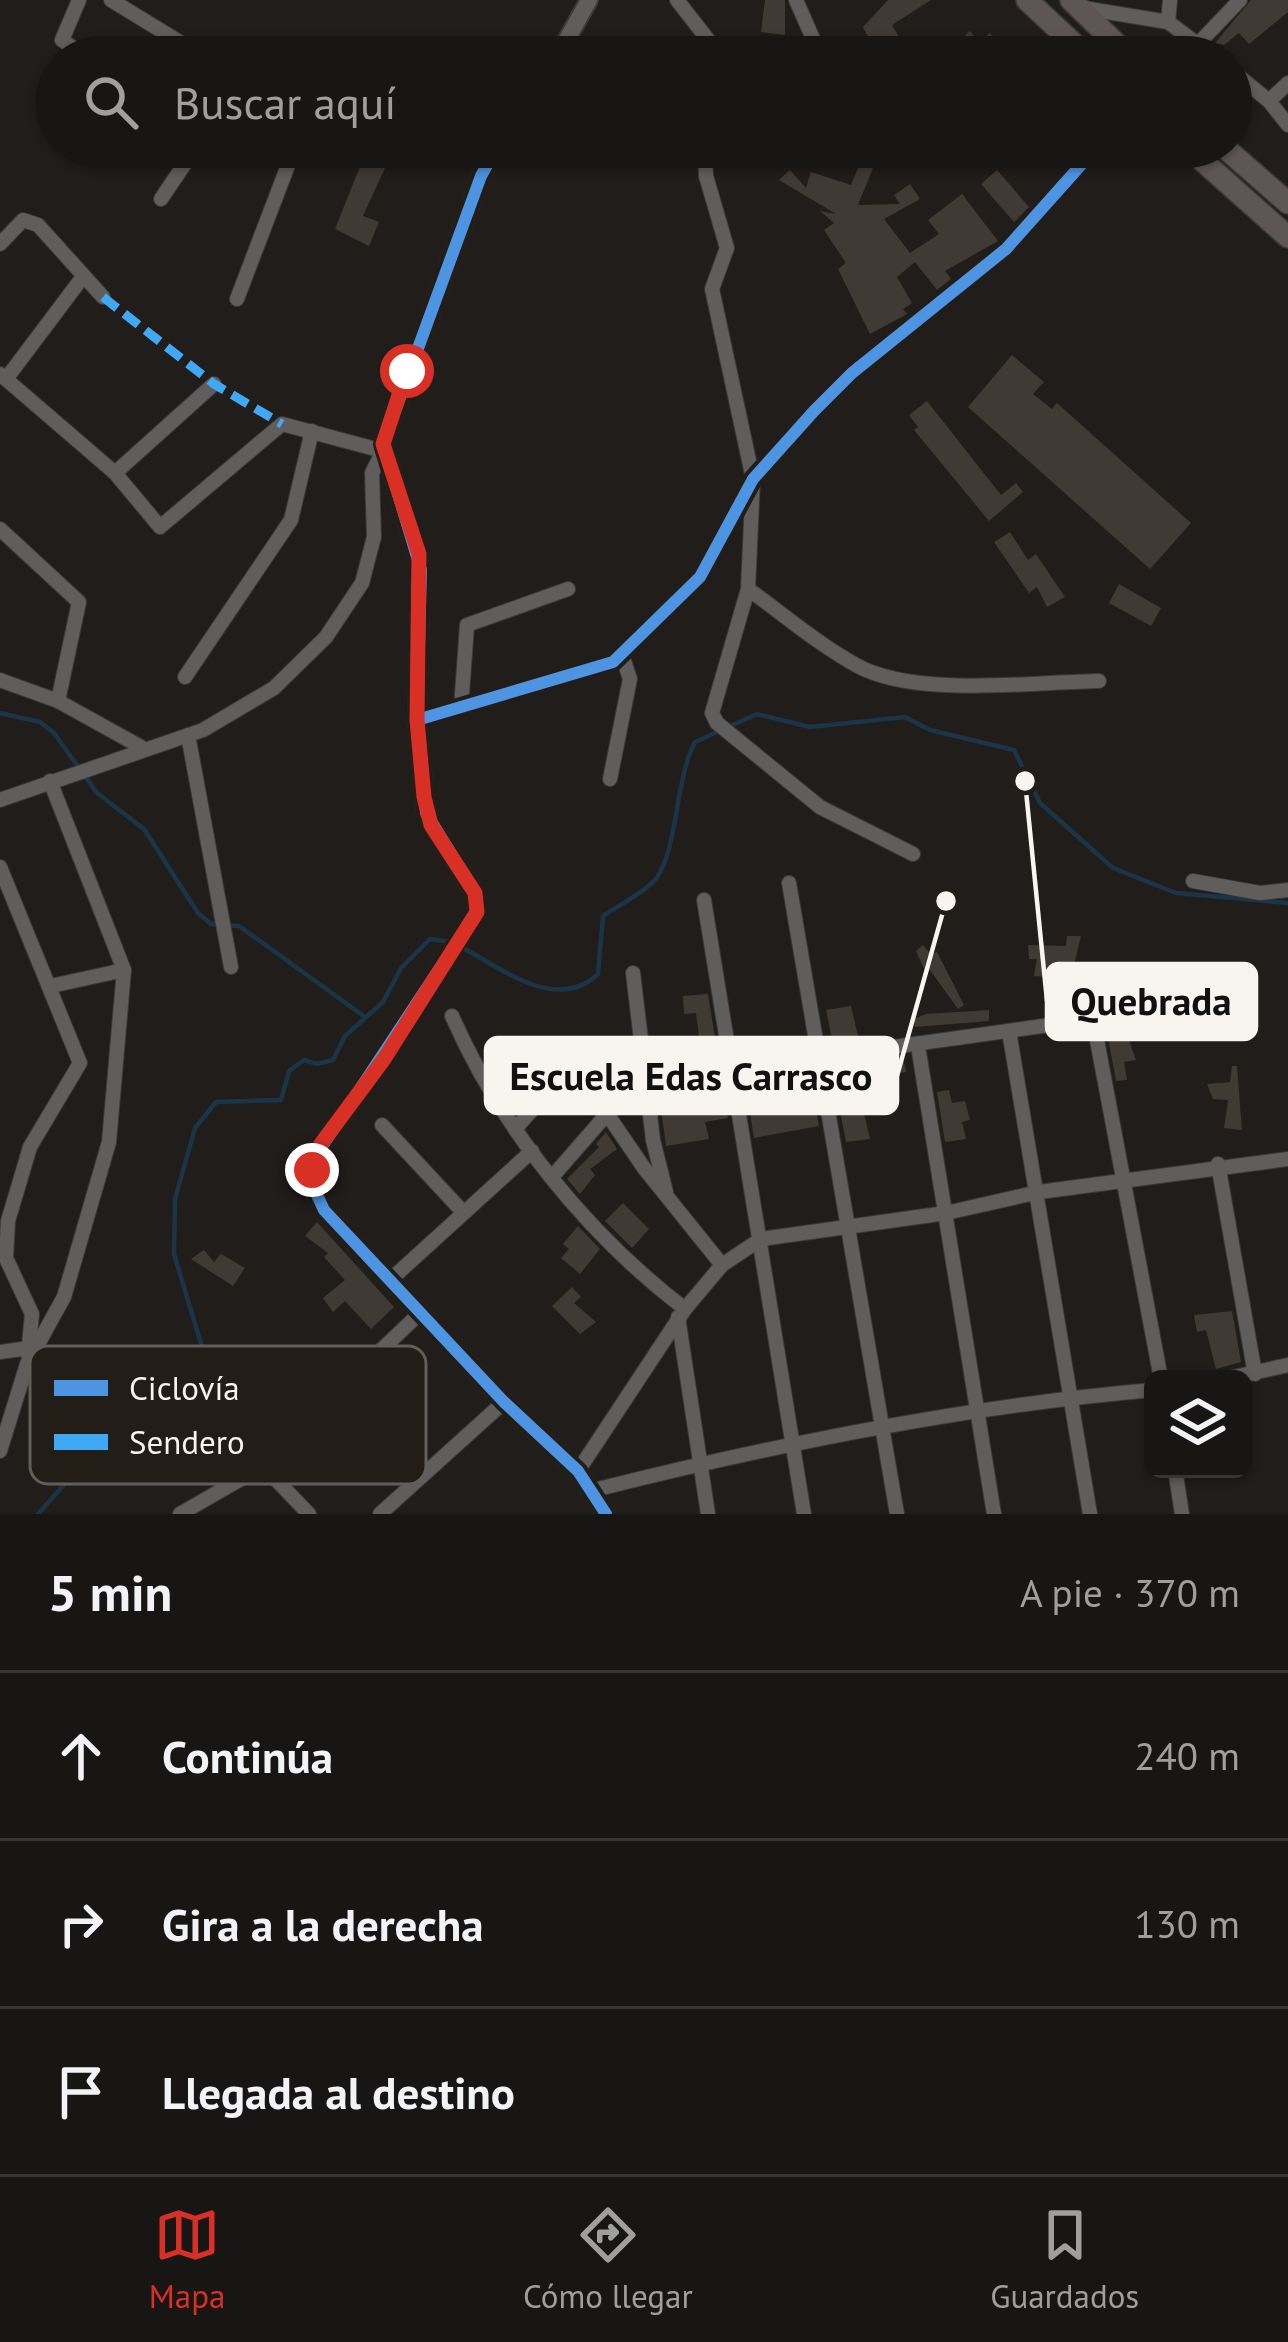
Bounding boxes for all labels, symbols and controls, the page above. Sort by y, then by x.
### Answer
search box [36,36,1252,168]
icon: search [78,69,144,135]
text: Buscar aquí [174,73,396,131]
route start [380,344,434,398]
callout: Quebrada [1047,964,1256,1039]
text: Quebrada [1070,975,1232,1026]
callout: Escuela Edas Carrasco [486,1038,897,1113]
text: Escuela Edas Carrasco [510,1050,872,1101]
route end [285,1143,339,1197]
legend [30,1346,426,1484]
text: Ciclovía [129,1366,240,1409]
map controls [1144,1370,1252,1478]
button: layers [1144,1370,1252,1478]
text: Sendero [129,1420,245,1463]
text: 5 min [48,1559,172,1625]
text: A pie · 370 m [1020,1567,1240,1618]
icon: ahead [48,1723,114,1789]
text: Continúa [162,1727,333,1785]
text: 240 m [1134,1730,1240,1781]
icon: right [48,1891,114,1957]
text: Gira a la derecha [162,1895,484,1953]
text: 130 m [1134,1898,1240,1949]
icon: arrive [48,2059,114,2125]
text: Llegada al destino [162,2063,515,2121]
tab: Mapa [149,2202,225,2317]
tab: Cómo llegar [523,2202,693,2317]
tab: Guardados [990,2202,1139,2317]

